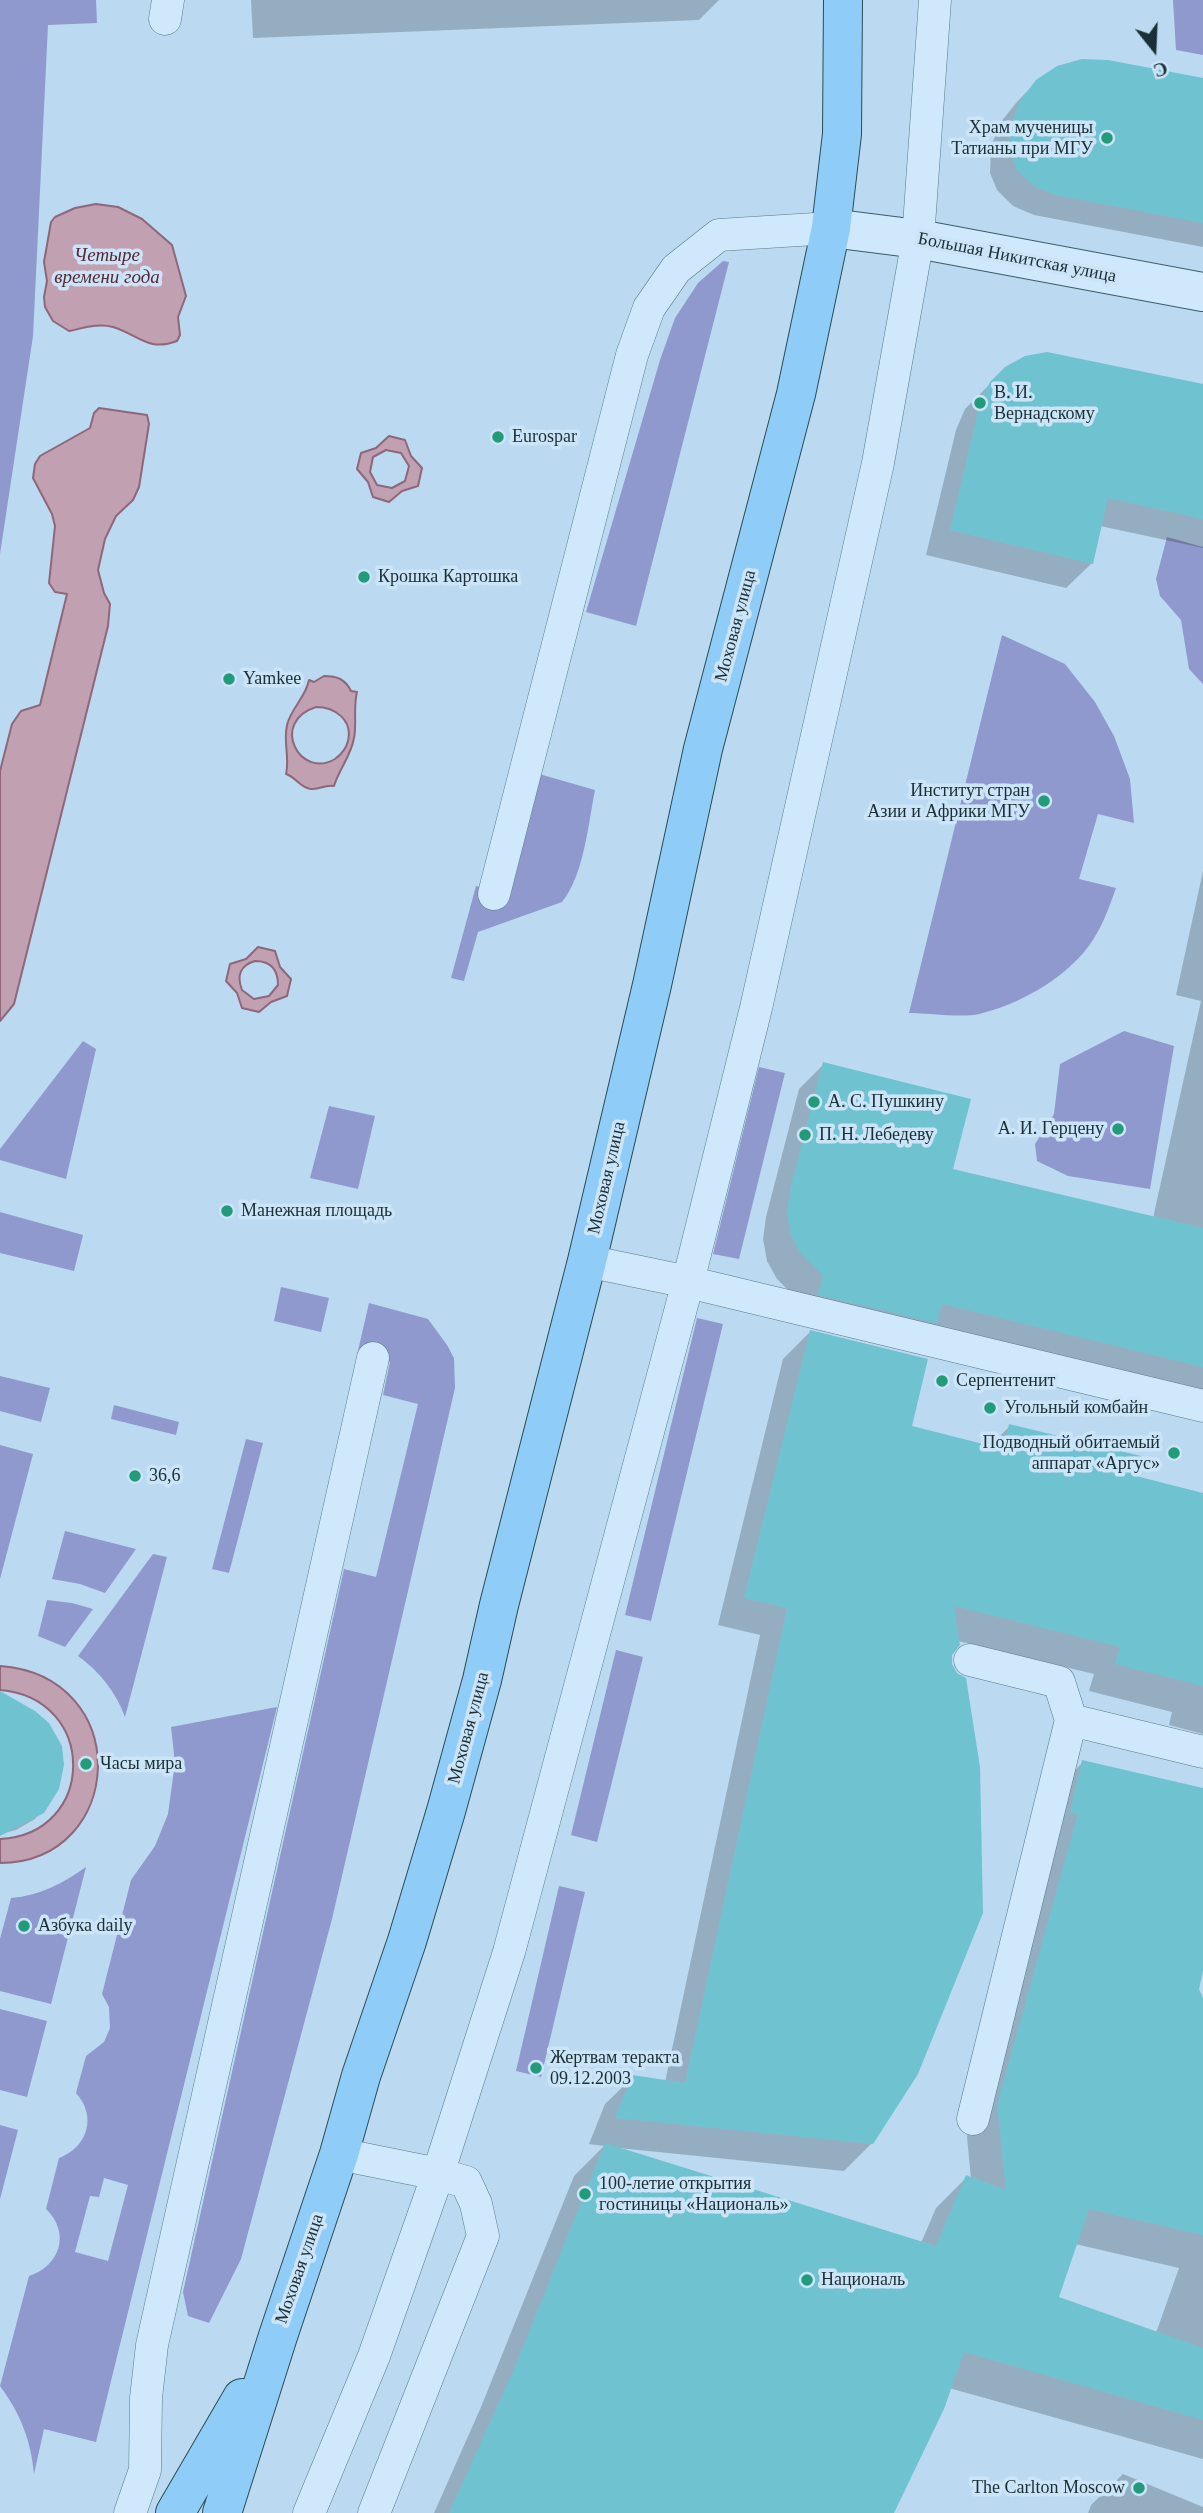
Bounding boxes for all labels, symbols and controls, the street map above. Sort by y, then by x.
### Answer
north arrow [1119,14,1189,84]
text: С [1151,57,1170,82]
place label: Храм мученицы Татианы при МГУ [951,117,1093,160]
marker: Храм мученицы Татианы при МГУ [1099,130,1115,146]
street label: Большая Никитская улица [916,228,1118,288]
water label: Четыре времени года [54,245,160,289]
place label: В. И. Вернадскому [994,382,1095,424]
marker: В. И. Вернадскому [972,395,988,411]
place label: Eurospar [512,426,577,448]
marker: Eurospar [490,429,506,445]
place label: Крошка Картошка [378,566,518,588]
street label: Моховая улица [711,568,761,684]
marker: Крошка Картошка [356,569,372,585]
place label: Yamkee [243,668,301,690]
marker: Yamkee [221,671,237,687]
place label: Институт стран Азии и Африки МГУ [867,780,1030,822]
marker: Институт стран Азии и Африки МГУ [1036,793,1052,809]
place label: А. С. Пушкину [828,1091,944,1113]
marker: А. С. Пушкину [806,1094,822,1110]
place label: А. И. Герцену [998,1118,1104,1140]
street label: Моховая улица [584,1120,630,1236]
marker: А. И. Герцену [1110,1121,1126,1137]
place label: П. Н. Лебедеву [819,1124,934,1146]
marker: П. Н. Лебедеву [797,1127,813,1143]
place label: Манежная площадь [241,1200,392,1222]
marker: Манежная площадь [219,1203,235,1219]
place label: Серпентенит [956,1370,1055,1392]
marker: Серпентенит [934,1373,950,1389]
place label: Угольный комбайн [1004,1397,1148,1419]
marker: Угольный комбайн [982,1400,998,1416]
place label: Подводный обитаемый аппарат «Аргус» [983,1432,1160,1474]
marker: Подводный обитаемый аппарат «Аргус» [1166,1445,1182,1461]
place label: 36,6 [149,1465,180,1487]
marker: 36,6 [127,1468,143,1484]
street label: Моховая улица [444,1670,494,1786]
place label: Часы мира [100,1753,182,1775]
marker: Часы мира [78,1756,94,1772]
place label: Азбука daily [38,1915,133,1937]
marker: Азбука daily [16,1918,32,1934]
place label: Жертвам теракта 09.12.2003 [550,2047,679,2090]
marker: Жертвам теракта 09.12.2003 [528,2060,544,2076]
place label: 100-летие открытия гостиницы «Националь» [599,2173,789,2216]
marker: 100-летие открытия гостиницы «Националь» [577,2186,593,2202]
street label: Моховая улица [271,2211,329,2327]
place label: Националь [821,2269,905,2291]
marker: Националь [799,2272,815,2288]
place label: The Carlton Moscow [972,2477,1125,2499]
marker: The Carlton Moscow [1131,2480,1147,2496]

